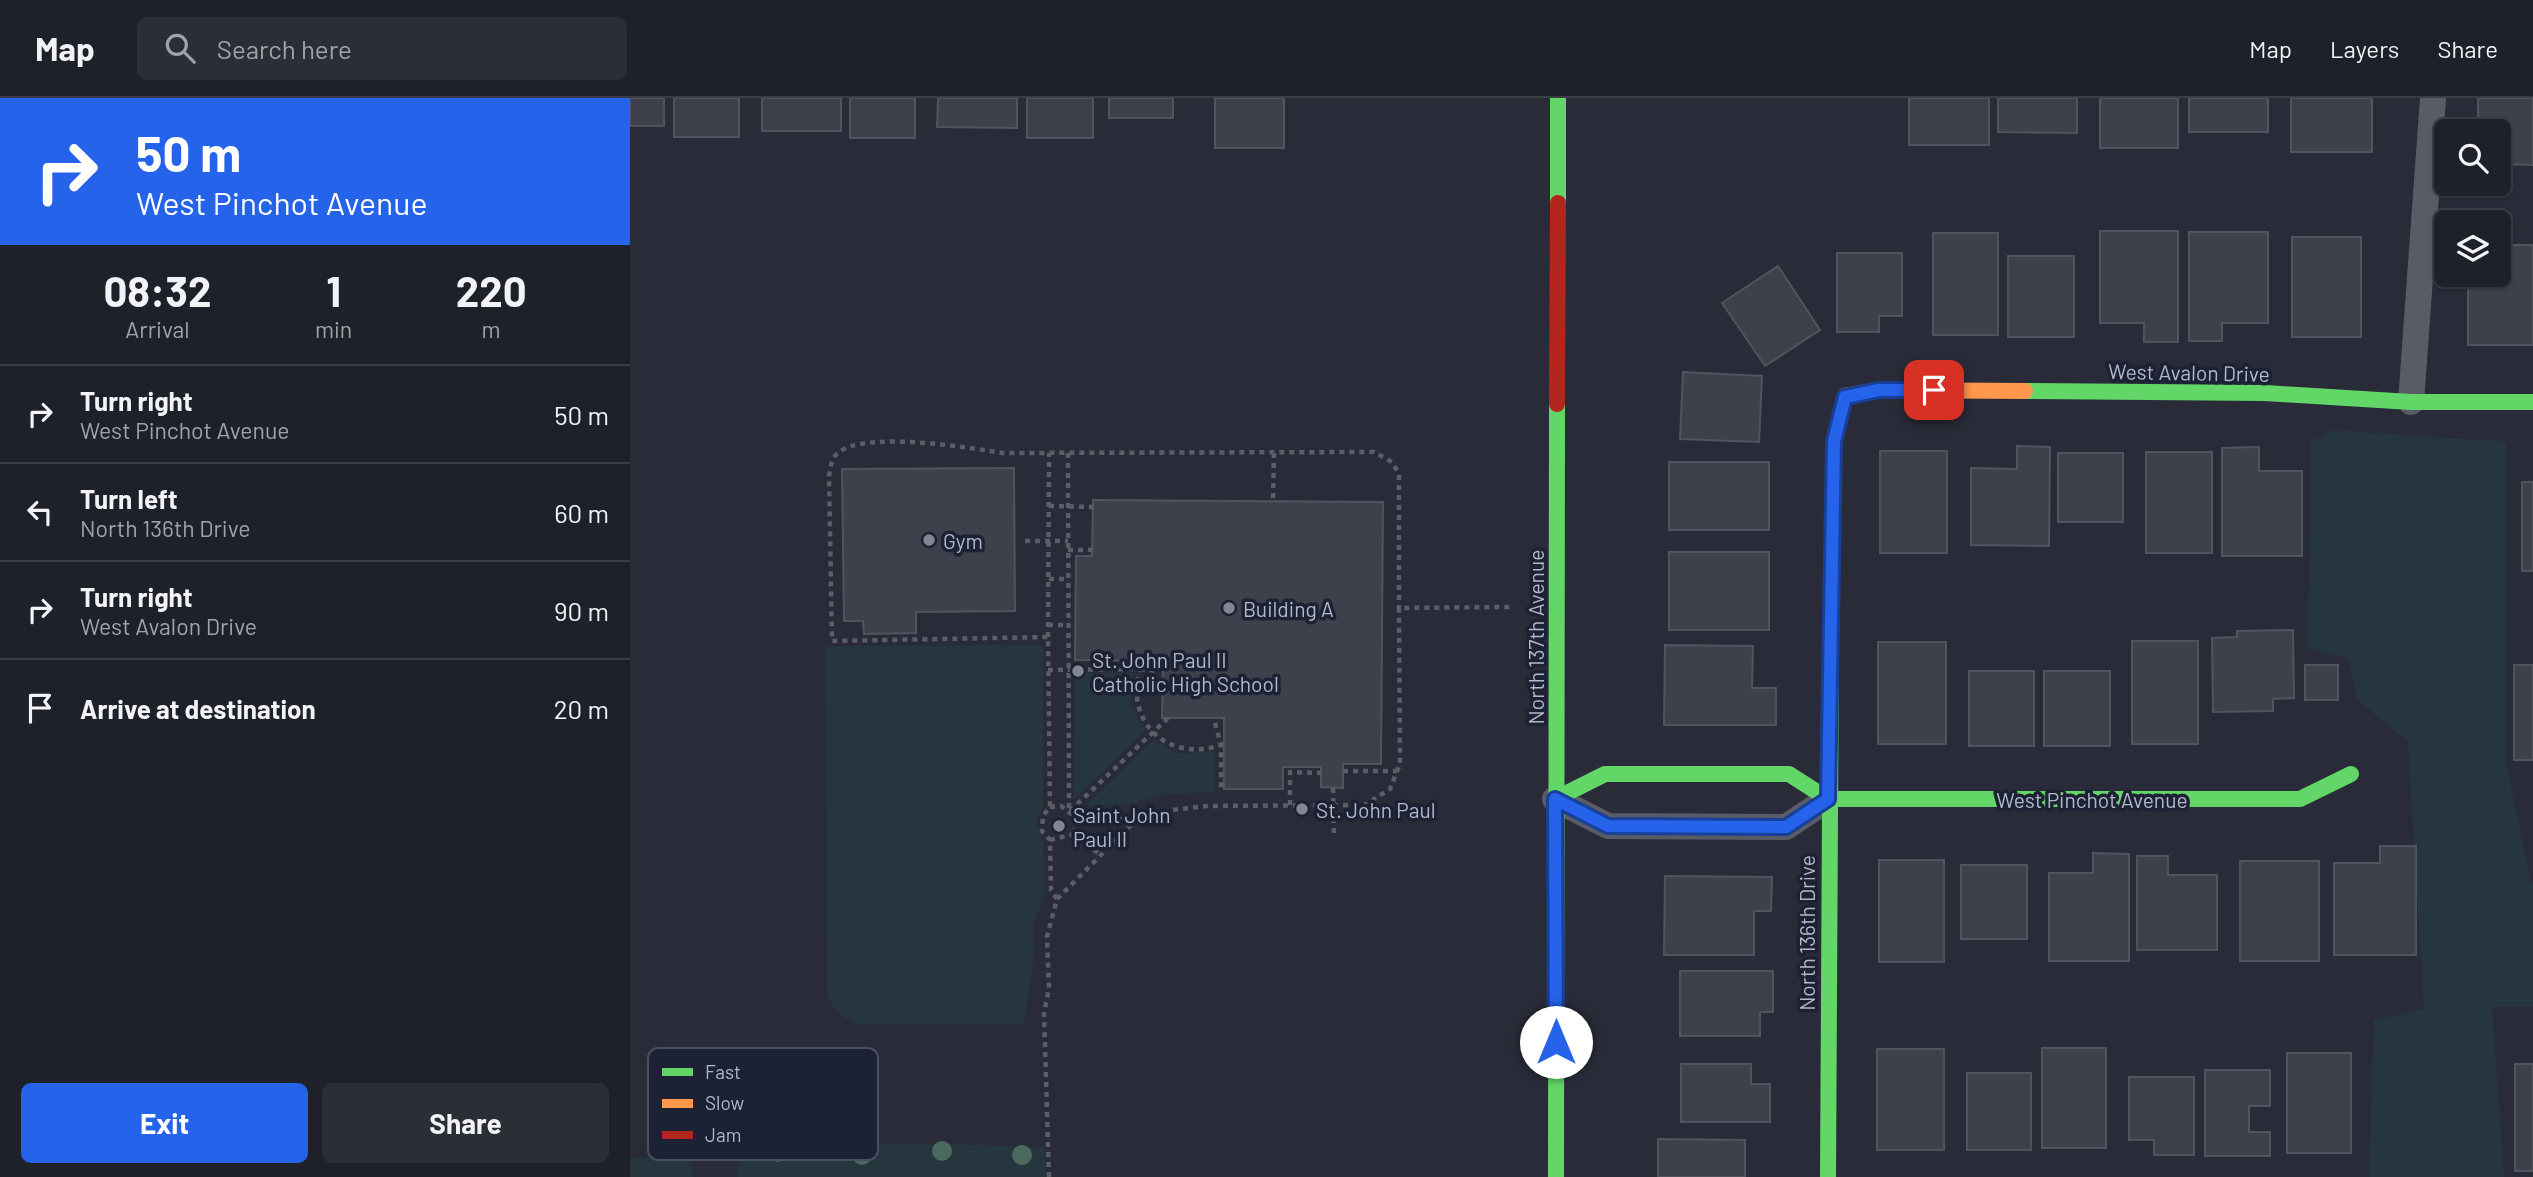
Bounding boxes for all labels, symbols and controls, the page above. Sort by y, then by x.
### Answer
search box [137,17,627,80]
text: Map [35,28,95,68]
icon: search [161,29,199,67]
text: Search here [217,33,352,64]
text: Map [2249,34,2292,63]
text: Layers [2330,34,2399,63]
text: Share [2437,34,2498,63]
map controls [2434,119,2511,287]
button: search [2434,119,2511,196]
text: 50 m [136,123,241,182]
icon: right [21,126,112,217]
text: West Pinchot Avenue [136,183,428,221]
button: layers [2434,210,2511,287]
text: 08:32 [103,265,212,315]
text: 1 [326,265,341,315]
text: 220 [456,265,527,315]
text: Arrival [125,315,190,343]
text: min [315,315,352,343]
text: m [482,315,501,343]
street label: West Avalon Drive [2108,358,2270,386]
pin [1904,360,1964,420]
icon: arrive [1915,371,1953,409]
text: Turn right [80,385,193,416]
icon: right [21,395,59,433]
text: 50 m [554,399,609,430]
text: West Pinchot Avenue [80,416,290,444]
text: Turn left [80,483,178,514]
icon: left [21,493,59,531]
text: 60 m [554,497,609,528]
text: North 136th Drive [80,514,251,542]
place label: Gym [943,528,983,553]
marker: Gym [921,532,937,548]
street label: North 137th Avenue [1523,550,1548,724]
text: Turn right [80,581,193,612]
icon: right [21,591,59,629]
text: 90 m [554,595,609,626]
place label: Building A [1243,596,1334,621]
marker: Building A [1221,600,1237,616]
text: West Avalon Drive [80,612,257,640]
place label: St. John Paul II Catholic High School [1092,647,1279,696]
marker: St. John Paul II Catholic High School [1070,663,1086,679]
icon: arrive [21,689,59,727]
text: Arrive at destination [80,693,316,724]
text: 20 m [554,693,609,724]
street label: West Pinchot Avenue [1996,787,2188,812]
place label: St. John Paul [1316,797,1436,822]
marker: St. John Paul [1294,801,1310,817]
place label: Saint John Paul II [1073,802,1171,851]
marker: Saint John Paul II [1051,818,1067,834]
street label: North 136th Drive [1794,855,1819,1011]
position arrow [1519,1005,1593,1079]
legend [648,1048,878,1160]
text: Fast [705,1060,741,1083]
button: Exit [21,1083,308,1163]
button: Share [322,1083,609,1163]
text: Slow [705,1091,744,1114]
text: Jam [705,1123,741,1146]

